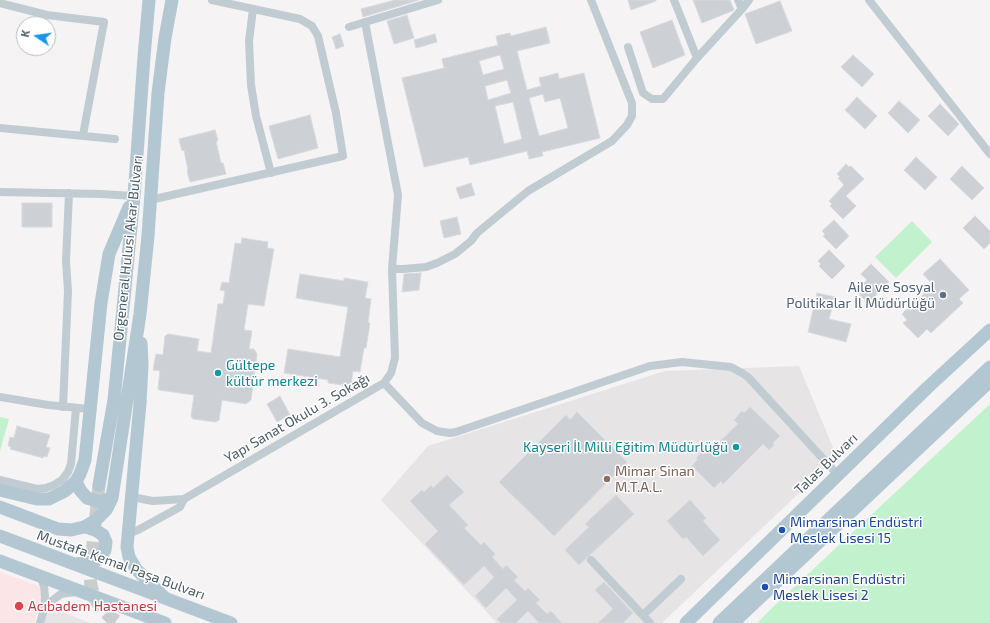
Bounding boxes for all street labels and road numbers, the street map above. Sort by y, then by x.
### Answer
street label: Orgeneral Hulusi Akar Bulvarı [110,154,146,342]
street label: Yapı Sanat Okulu 3. Sokağı [221,369,373,467]
street label: Talas Bulvarı [791,430,861,498]
street label: Mustafa Kemal Paşa Bulvarı [35,527,207,603]

